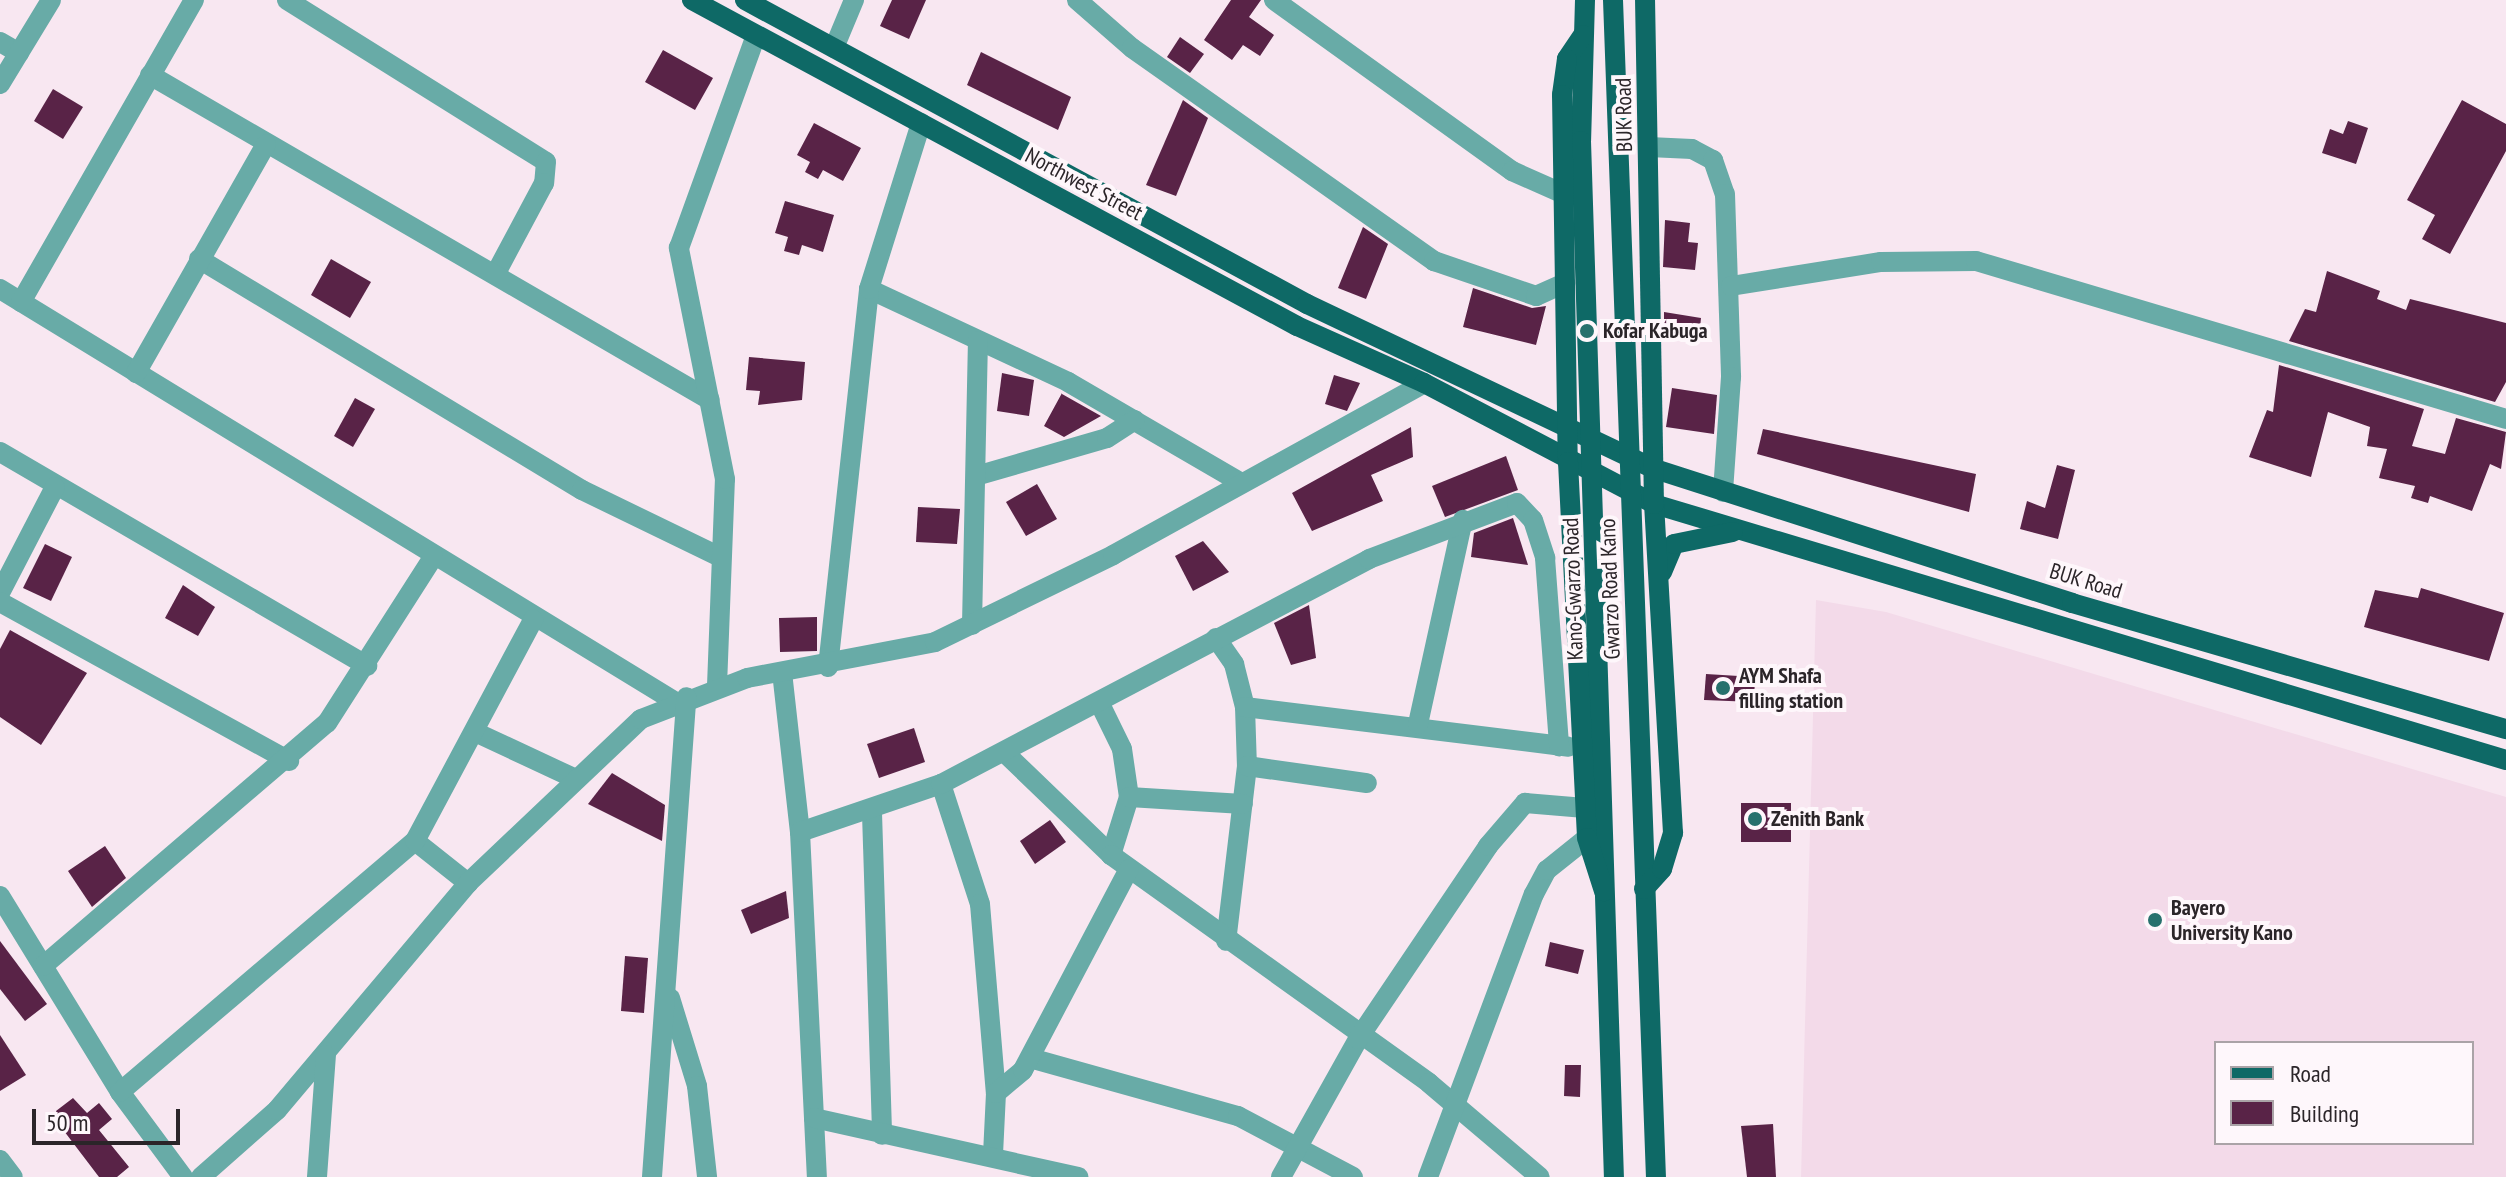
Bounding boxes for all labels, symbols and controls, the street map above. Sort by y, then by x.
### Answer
street label: BUK Road [1610,77,1638,153]
street label: Northwest Street [1021,142,1147,226]
place label: Kofar Kabuga [1603,318,1708,344]
marker: Kofar Kabuga [1578,322,1596,340]
street label: Kano-Gwarzo Road [1557,517,1589,661]
street label: Gwarzo Road Kano [1594,518,1626,660]
street label: BUK Road [2046,557,2126,605]
place label: AYM Shafa filling station [1739,662,1843,714]
marker: AYM Shafa filling station [1714,679,1732,697]
place label: Zenith Bank [1771,806,1864,832]
marker: Zenith Bank [1746,810,1764,828]
place label: Bayero University Kano [2171,894,2293,946]
marker: Bayero University Kano [2146,911,2164,929]
legend [2214,1041,2474,1145]
text: Road [2290,1058,2331,1089]
scale bar [36,1093,184,1143]
text: Building [2290,1098,2359,1129]
text: 50 m [46,1107,88,1138]

